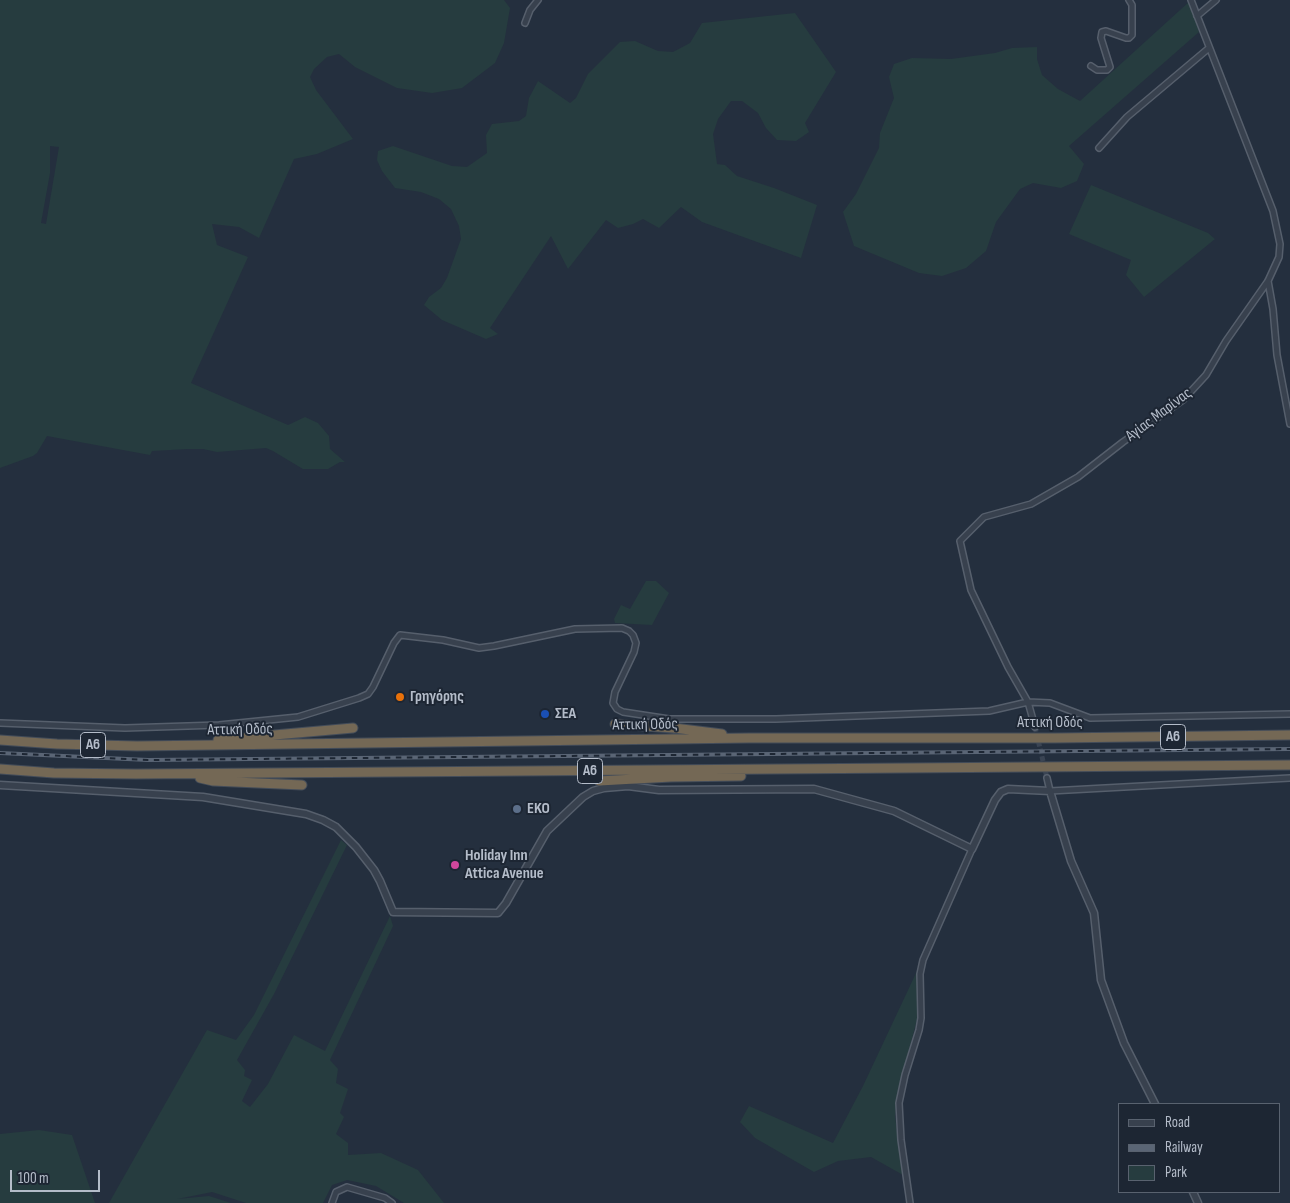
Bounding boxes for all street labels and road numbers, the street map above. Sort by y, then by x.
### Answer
street label: Αγίας Μαρίνας [1122,384,1196,446]
street label: Αττική Οδός [1017,713,1083,733]
street label: Αττική Οδός [612,715,678,735]
street label: Αττική Οδός [207,720,273,740]
road number: Α6 [1160,724,1186,750]
road number: Α6 [80,732,106,758]
road number: Α6 [578,758,602,784]

